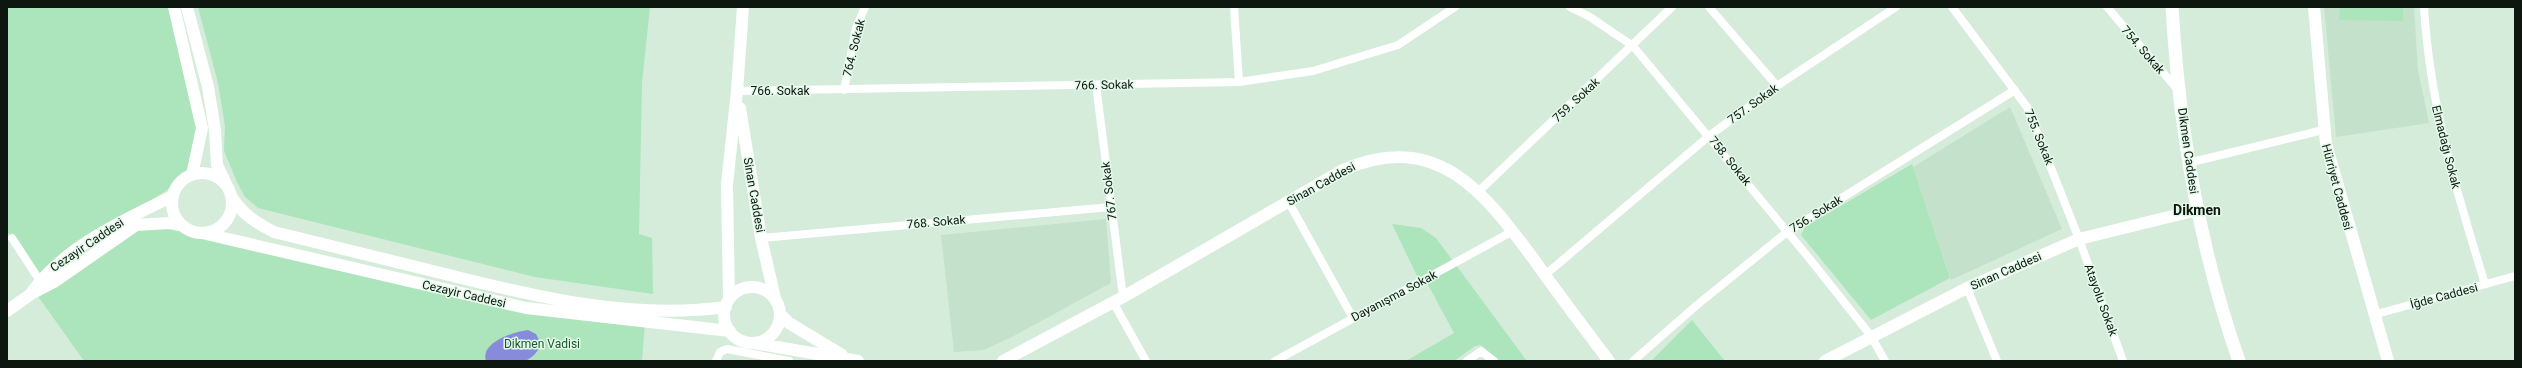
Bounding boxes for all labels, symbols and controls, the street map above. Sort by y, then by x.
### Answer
street label: 764. Sokak [840,17,868,78]
street label: 754. Sokak [2118,23,2168,78]
street label: 759. Sokak [1550,74,1603,125]
street label: 766. Sokak [1074,77,1135,93]
street label: 757. Sokak [1725,80,1782,127]
street label: 766. Sokak [750,84,810,98]
street label: Elmadağı Sokak [2429,104,2463,191]
street label: 755. Sokak [2021,107,2057,168]
street label: Dikmen Caddesi [2175,107,2201,195]
street label: 758. Sokak [1706,134,1755,189]
street label: Hürriyet Caddesi [2319,142,2355,232]
street label: Sinan Caddesi [740,156,768,234]
street label: Sinan Caddesi [1284,159,1358,209]
street label: 767. Sokak [1098,160,1120,221]
street label: 756. Sokak [1787,192,1846,236]
district label: Dikmen [2173,202,2221,218]
street label: 768. Sokak [906,212,967,232]
street label: Cezayir Caddesi [48,215,126,275]
street label: Sinan Caddesi [1968,249,2044,293]
street label: Atayolu Sokak [2081,262,2121,339]
street label: Dayanışma Sokak [1349,267,1440,324]
street label: Cezayir Caddesi [421,278,507,310]
street label: İğde Caddesi [2408,279,2479,312]
park label: Dikmen Vadisi [504,337,580,351]

